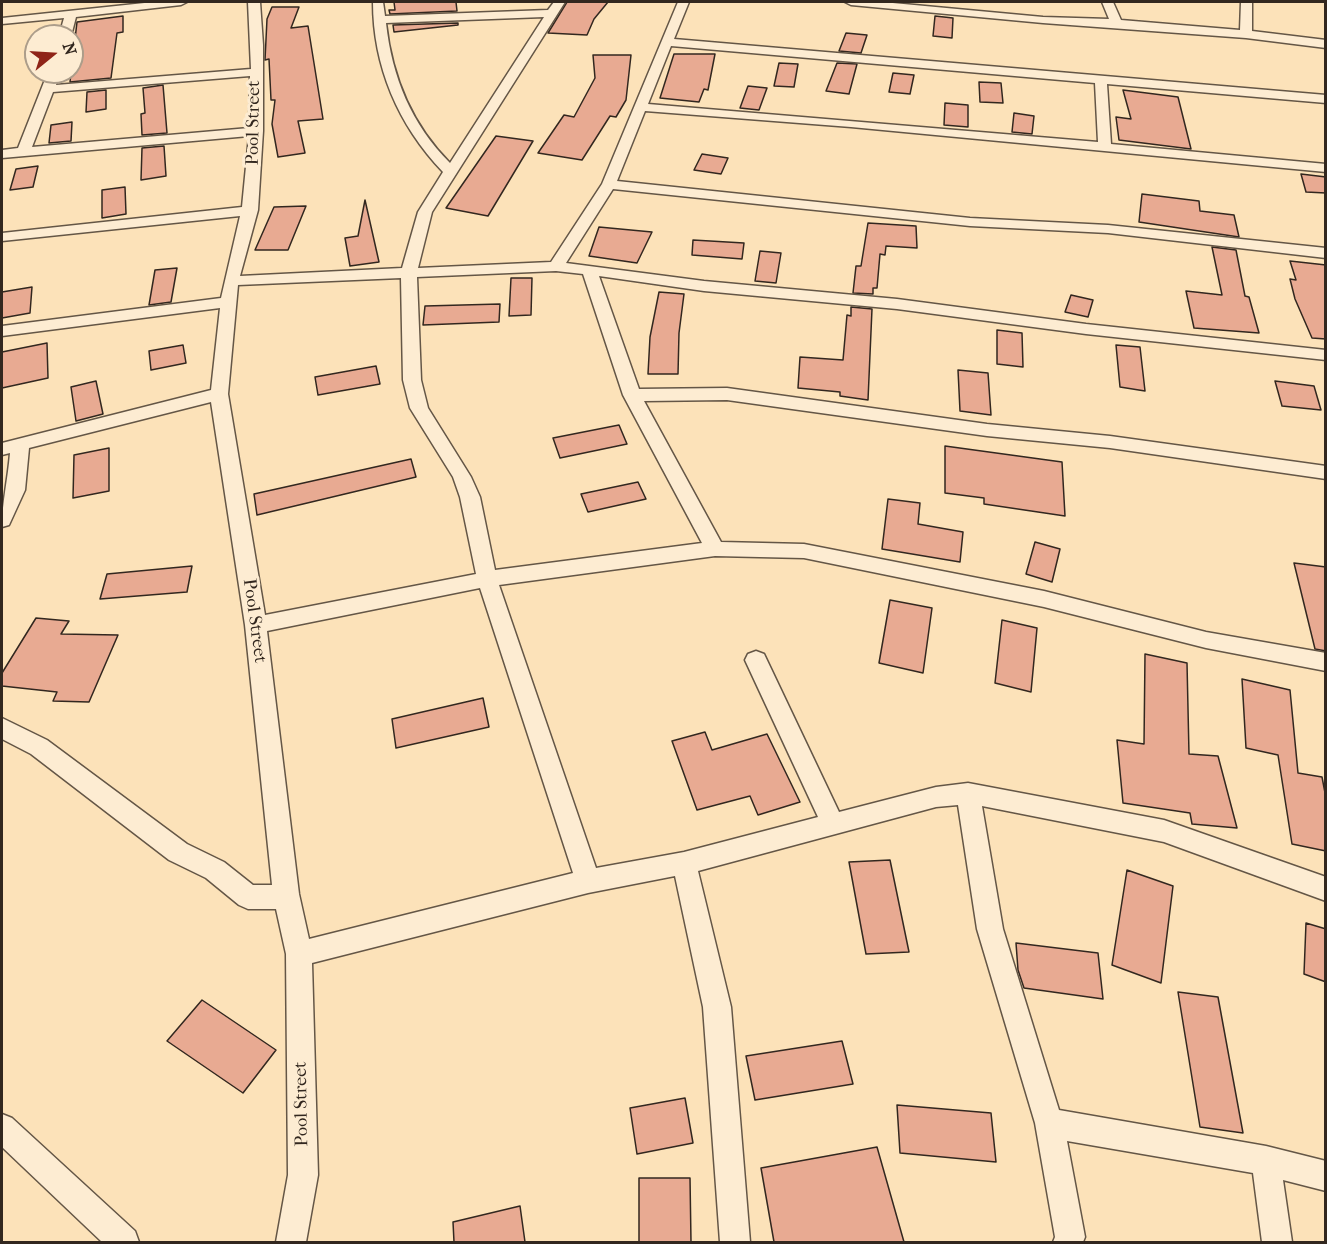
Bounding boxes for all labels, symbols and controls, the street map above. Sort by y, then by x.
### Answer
north arrow [24,24,84,84]
text: N [59,40,81,58]
street label: Pool Street [242,80,266,166]
street label: Pool Street [237,577,271,665]
street label: Pool Street [290,1061,314,1147]

